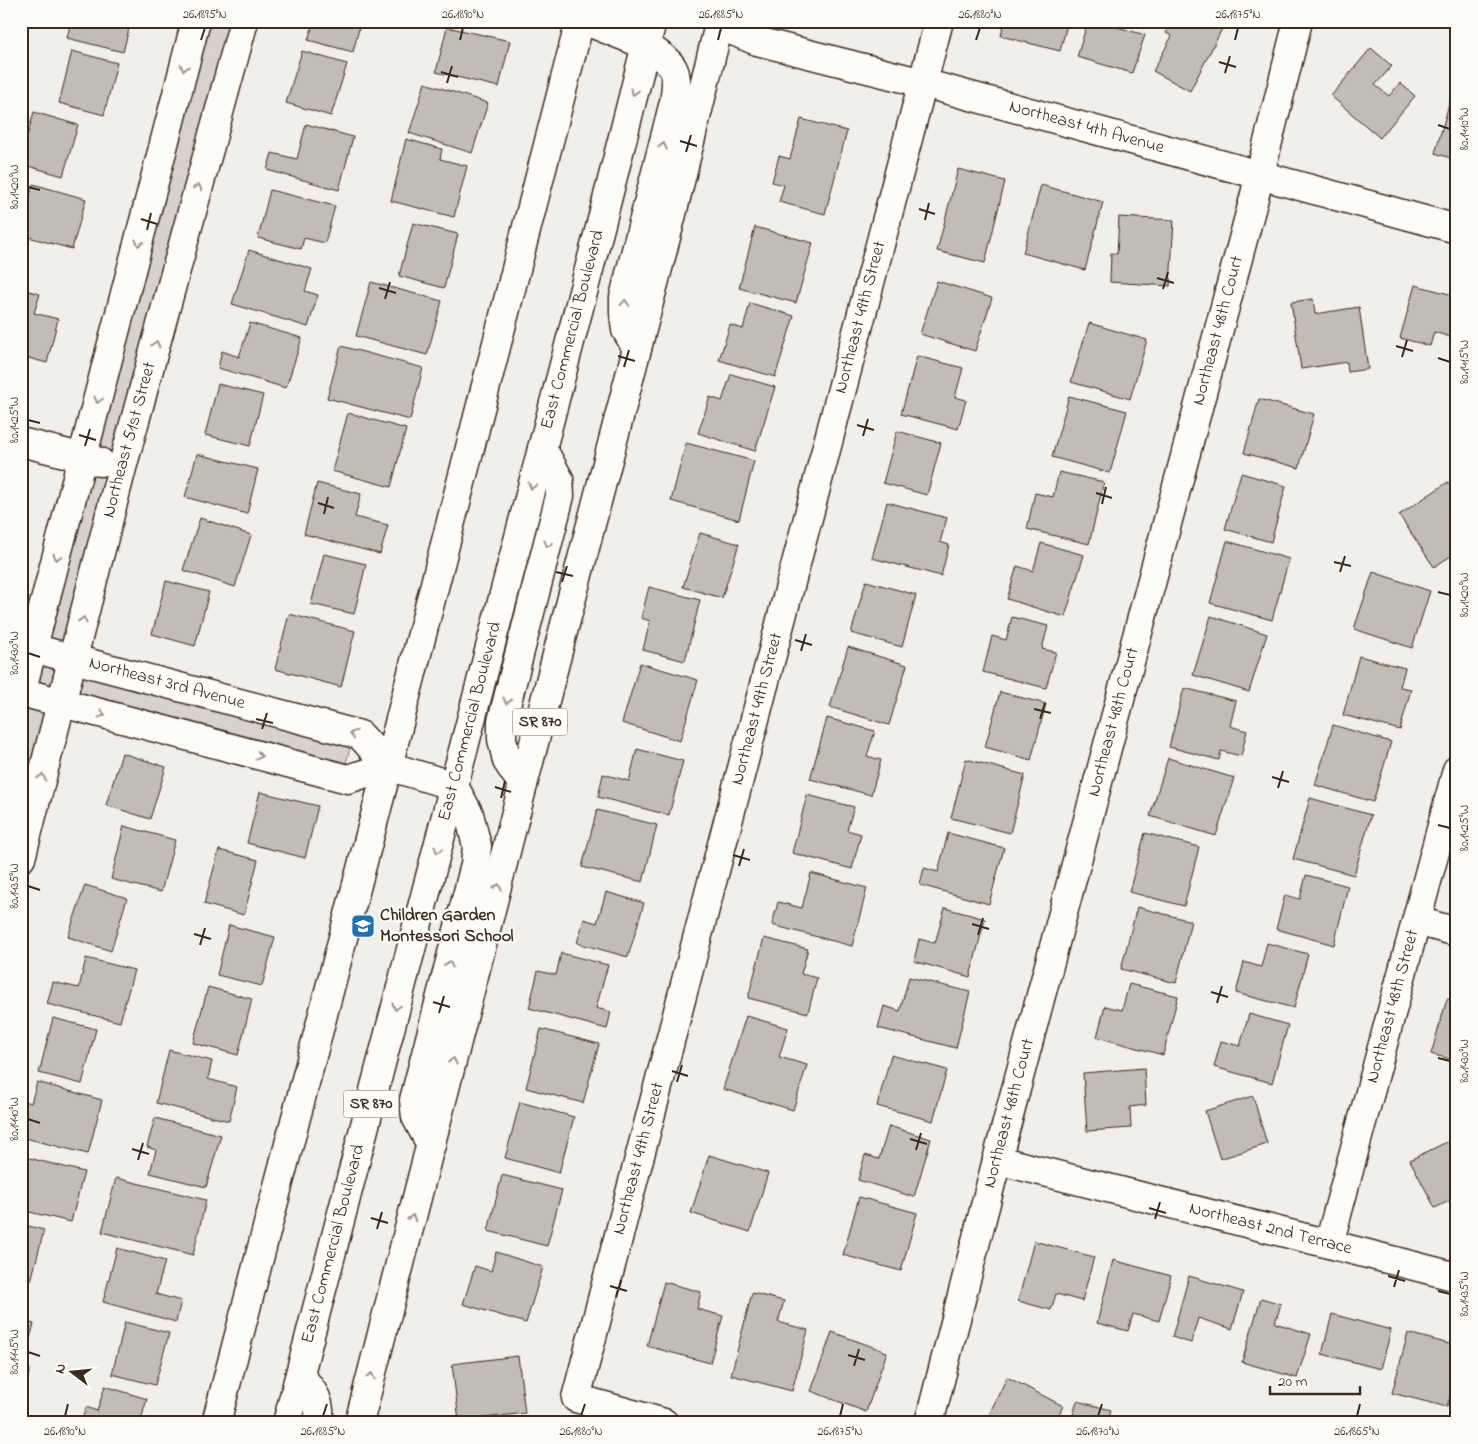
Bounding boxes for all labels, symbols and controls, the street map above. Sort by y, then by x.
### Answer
text: 26.1895°N [183,6,227,24]
text: 26.1890°N [442,6,484,24]
text: 26.1885°N [699,6,743,24]
text: 26.1880°N [958,6,1002,24]
text: 26.1875°N [1215,6,1261,24]
one-way arrow [179,64,190,73]
one-way arrow [630,87,640,95]
street label: Northeast 4th Avenue [1006,94,1168,162]
text: 80.1410°W [1456,108,1474,150]
one-way arrow [657,141,668,150]
text: 80.1420°W [6,165,24,209]
one-way arrow [193,184,203,192]
street label: East Commercial Boulevard [535,227,612,432]
one-way arrow [134,238,145,247]
street label: Northeast 49th Street [828,238,893,396]
street label: Northeast 48th Court [1186,253,1251,408]
one-way arrow [619,299,630,307]
one-way arrow [150,340,160,349]
text: 80.1415°W [1456,340,1474,384]
street label: Northeast 51st Street [97,359,163,521]
one-way arrow [93,395,104,404]
text: 80.1425°W [6,397,24,443]
one-way arrow [528,482,538,490]
one-way arrow [543,539,554,548]
one-way arrow [52,553,63,562]
text: 80.1420°W [1456,573,1474,617]
one-way arrow [77,615,88,624]
street label: East Commercial Boulevard [432,619,509,824]
street label: Northeast 49th Street [725,630,790,788]
text: 80.1430°W [6,631,24,675]
street label: Northeast 48th Court [1082,644,1146,800]
street label: Northeast 3rd Avenue [86,651,249,717]
one-way arrow [503,697,513,705]
one-way arrow [98,708,107,719]
road number: SR 870 [512,709,568,736]
one-way arrow [349,729,358,739]
one-way arrow [255,750,263,760]
one-way arrow [36,772,47,781]
text: 80.1425°W [1456,805,1474,851]
one-way arrow [433,845,443,853]
text: 80.1435°W [6,863,24,909]
one-way arrow [492,883,502,891]
place label: Children Garden Montessori School [380,903,514,950]
school or university icon: Children Garden Montessori School [350,913,376,939]
street label: Northeast 48th Street [1360,927,1426,1086]
one-way arrow [444,961,454,969]
one-way arrow [392,1003,402,1011]
street label: Northeast 48th Court [977,1036,1042,1191]
text: 80.1430°W [1456,1039,1474,1083]
one-way arrow [447,1057,457,1065]
street label: Northeast 49th Street [607,1080,672,1238]
road number: SR 870 [344,1090,398,1118]
text: 80.1440°W [6,1097,24,1141]
street label: East Commercial Boulevard [295,1142,372,1347]
street label: Northeast 2nd Terrace [1186,1196,1356,1263]
one-way arrow [406,1214,417,1223]
text: 80.1435°W [1456,1271,1474,1317]
text: 80.1445°W [6,1329,24,1375]
north arrow [48,1346,98,1396]
text: N [50,1361,72,1376]
scale bar [1270,1364,1360,1396]
text: 20 m [1278,1371,1308,1393]
one-way arrow [366,1372,376,1380]
text: 26.1890°N [44,1423,86,1441]
text: 26.1885°N [301,1423,345,1441]
text: 26.1880°N [559,1423,603,1441]
text: 26.1875°N [817,1423,863,1441]
text: 26.1870°N [1076,1423,1120,1441]
text: 26.1865°N [1334,1423,1380,1441]

